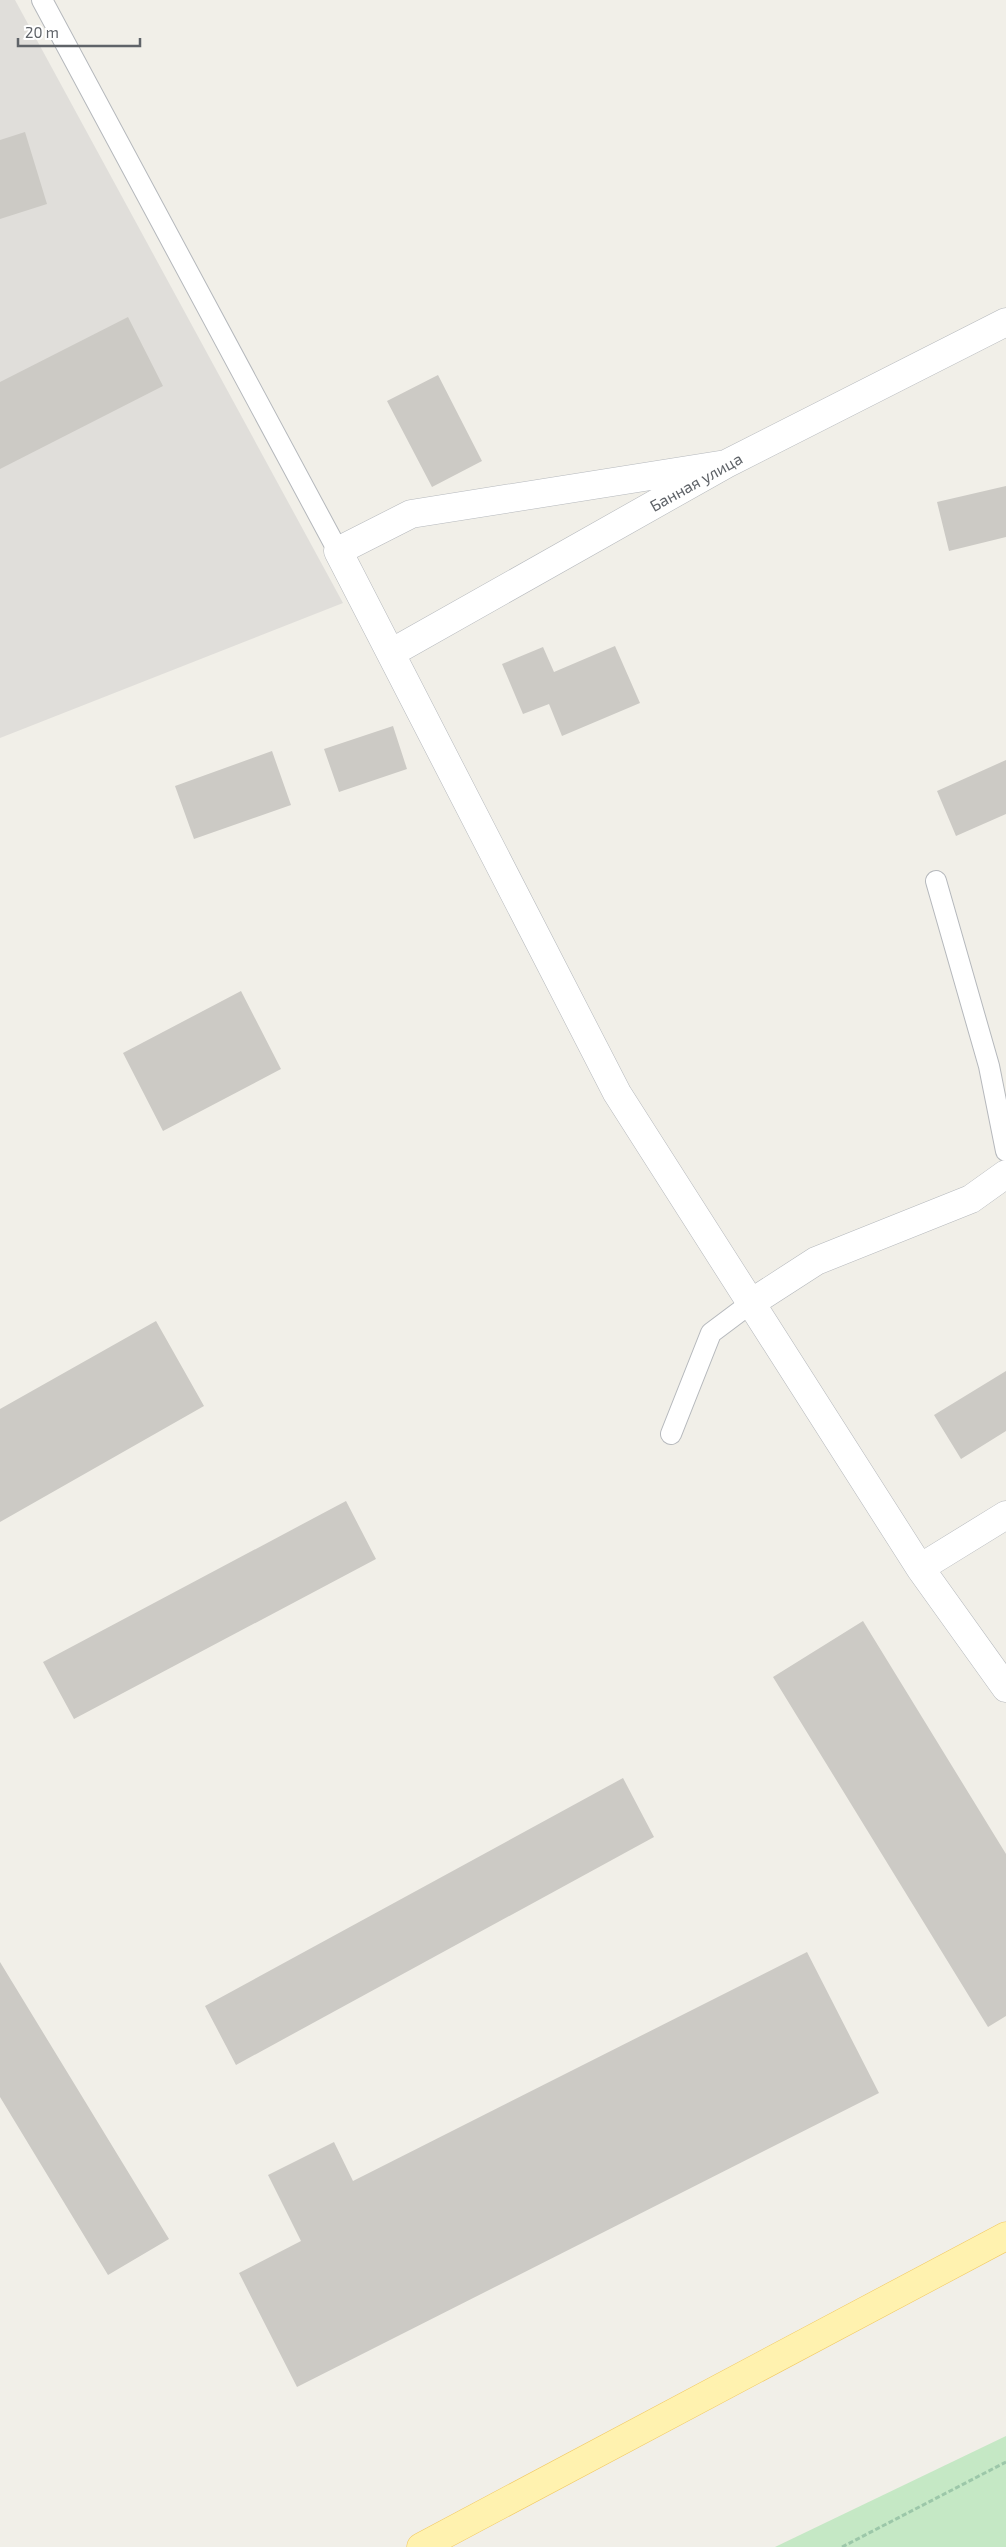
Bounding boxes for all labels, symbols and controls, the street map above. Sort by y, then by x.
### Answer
scale bar [18,15,140,47]
text: 20 m [25,23,59,41]
street label: Банная улица [646,448,746,516]

